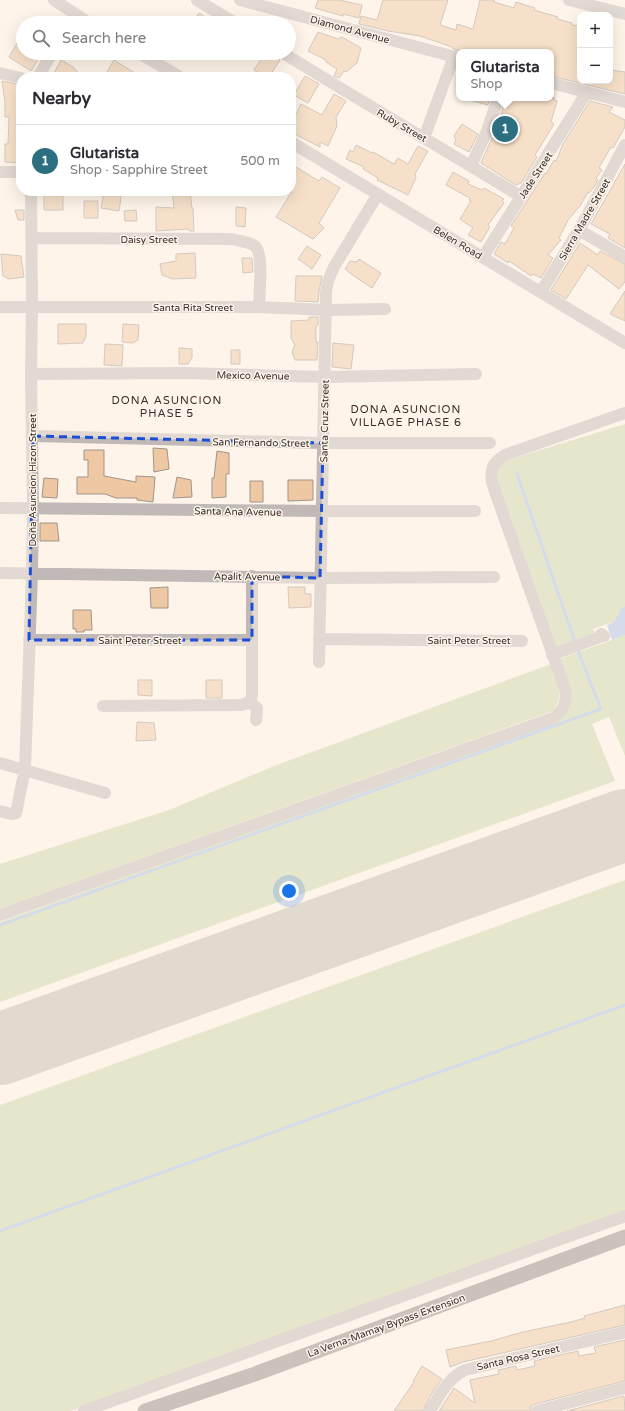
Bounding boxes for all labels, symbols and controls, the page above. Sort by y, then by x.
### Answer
map controls [577,12,613,84]
button: + [577,12,613,48]
street label: Diamond Avenue [309,14,391,46]
search box [16,16,296,60]
icon: search [30,27,52,49]
text: Search here [62,29,146,47]
button: − [577,48,613,84]
popup [456,49,554,101]
text: Glutarista [470,58,540,76]
text: Shop [470,76,502,92]
text: Nearby [32,88,91,109]
street label: Ruby Street [374,107,429,145]
pin: 1 [492,114,518,144]
text: Glutarista [70,144,139,162]
street label: Jade Street [516,150,556,201]
text: 1 [41,153,49,169]
text: 500 m [240,153,280,169]
text: Shop · Sapphire Street [70,162,208,178]
street label: Sierra Madre Street [557,176,613,262]
street label: Belen Road [431,224,484,262]
street label: Daisy Street [121,234,178,246]
street label: Santa Rita Street [153,302,233,314]
street label: Mexico Avenue [216,369,290,383]
street label: Santa Cruz Street [318,379,332,462]
district label: DONA ASUNCION PHASE 5 [112,394,222,420]
district label: DONA ASUNCION VILLAGE PHASE 6 [350,403,462,429]
street label: Doña Asuncion Hizon Street [27,413,39,547]
street label: San Fernando Street [212,436,310,450]
street label: Santa Ana Avenue [194,505,282,519]
street label: Apalit Avenue [214,570,281,584]
street label: Saint Peter Street [98,635,182,647]
street label: Saint Peter Street [427,635,511,647]
your location [279,881,299,901]
street label: La Verna-Mamay Bypass Extension [306,1292,467,1360]
street label: Santa Rosa Street [476,1343,561,1373]

